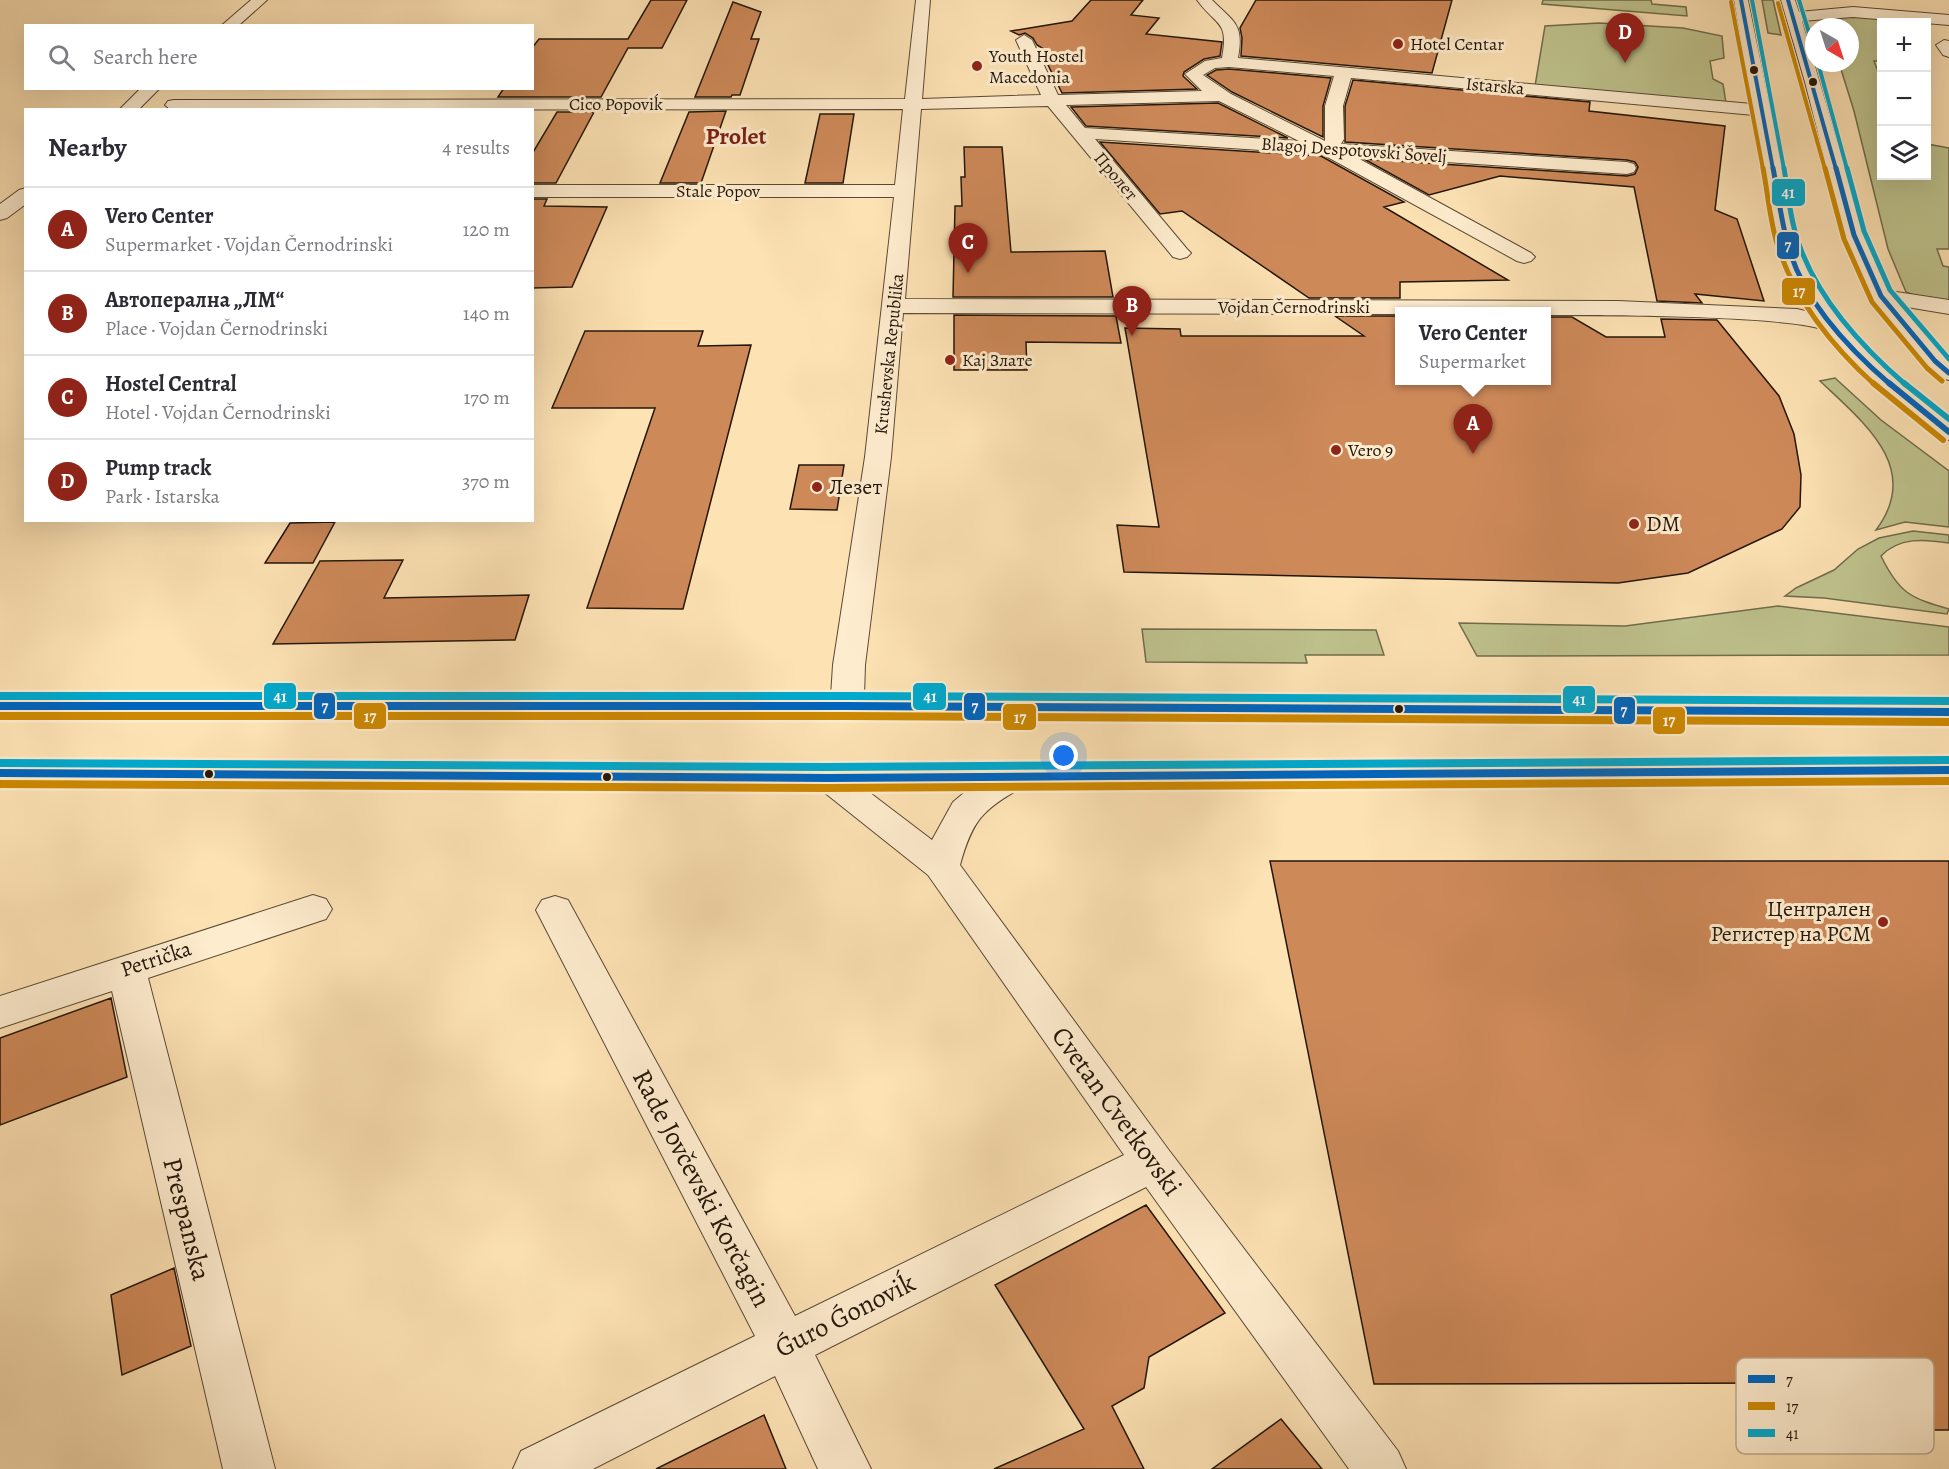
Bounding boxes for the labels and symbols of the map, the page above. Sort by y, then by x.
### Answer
pin: D [1606,14,1644,63]
north arrow [1805,18,1859,72]
place label: Hotel Centar [1410,32,1504,56]
marker: Hotel Centar [1391,37,1405,51]
place label: Youth Hostel Macedonia [988,44,1084,89]
marker: Youth Hostel Macedonia [970,59,984,73]
unlabelled marker [1748,64,1760,76]
street label: Istarska [1465,71,1526,101]
unlabelled marker [1807,76,1819,88]
street label: Cico Popoviḱ [569,92,663,116]
district label: Prolet [705,120,767,152]
street label: Blagoj Despotovski Šovelj [1260,132,1448,168]
street label: Пролет [1089,147,1143,205]
line badge: 41 [1771,178,1806,207]
street label: Stale Popov [676,179,761,203]
text: 41 [1781,182,1795,204]
pin: C [948,224,988,273]
line badge: 7 [1776,231,1800,260]
text: 7 [1785,235,1792,257]
street label: Krushevska Republika [869,272,909,436]
line badge: 17 [1781,277,1816,306]
text: 17 [1793,281,1805,303]
pin: B [1112,286,1152,336]
street label: Vojdan Černodrinski [1217,295,1370,319]
place label: Кај Злате [962,348,1033,372]
marker: Кај Злате [943,353,957,367]
pin: A [1454,404,1492,454]
place label: Vero 9 [1347,438,1393,462]
marker: Vero 9 [1329,443,1343,457]
place label: Лезет [829,472,882,502]
marker: Лезет [810,480,824,494]
place label: DM [1646,509,1680,539]
marker: DM [1627,517,1641,531]
line badge: 41 [263,682,297,710]
line badge: 41 [912,682,947,711]
line badge: 41 [1562,685,1596,714]
text: 41 [273,686,287,708]
text: 41 [923,686,937,708]
text: 41 [1572,689,1586,711]
line badge: 7 [313,692,336,720]
line badge: 7 [963,692,986,721]
text: 7 [322,696,329,718]
text: 7 [972,696,979,718]
line badge: 7 [1613,696,1636,725]
text: 7 [1621,700,1628,722]
line badge: 17 [353,702,387,730]
line badge: 17 [1002,703,1037,731]
unlabelled marker [1393,703,1405,715]
text: 17 [364,706,376,728]
line badge: 17 [1652,706,1686,735]
text: 17 [1014,707,1026,729]
text: 17 [1663,710,1675,732]
your location [1049,741,1078,770]
unlabelled marker [203,768,215,780]
unlabelled marker [601,771,613,783]
place label: Централен Регистер на РСМ [1711,894,1871,949]
marker: Централен Регистер на РСМ [1876,915,1890,929]
street label: Petrička [117,933,196,985]
street label: Cvetan Cvetkovski [1043,1019,1191,1203]
street label: Rade Jovčevski Korčagin [624,1063,780,1313]
street label: Prespanska [154,1154,220,1285]
street label: Ǵuro Ǵonoviḱ [769,1264,922,1366]
legend [1736,1358,1934,1454]
text: 7 [1786,1369,1793,1391]
text: 17 [1786,1396,1798,1418]
text: 41 [1786,1423,1799,1445]

